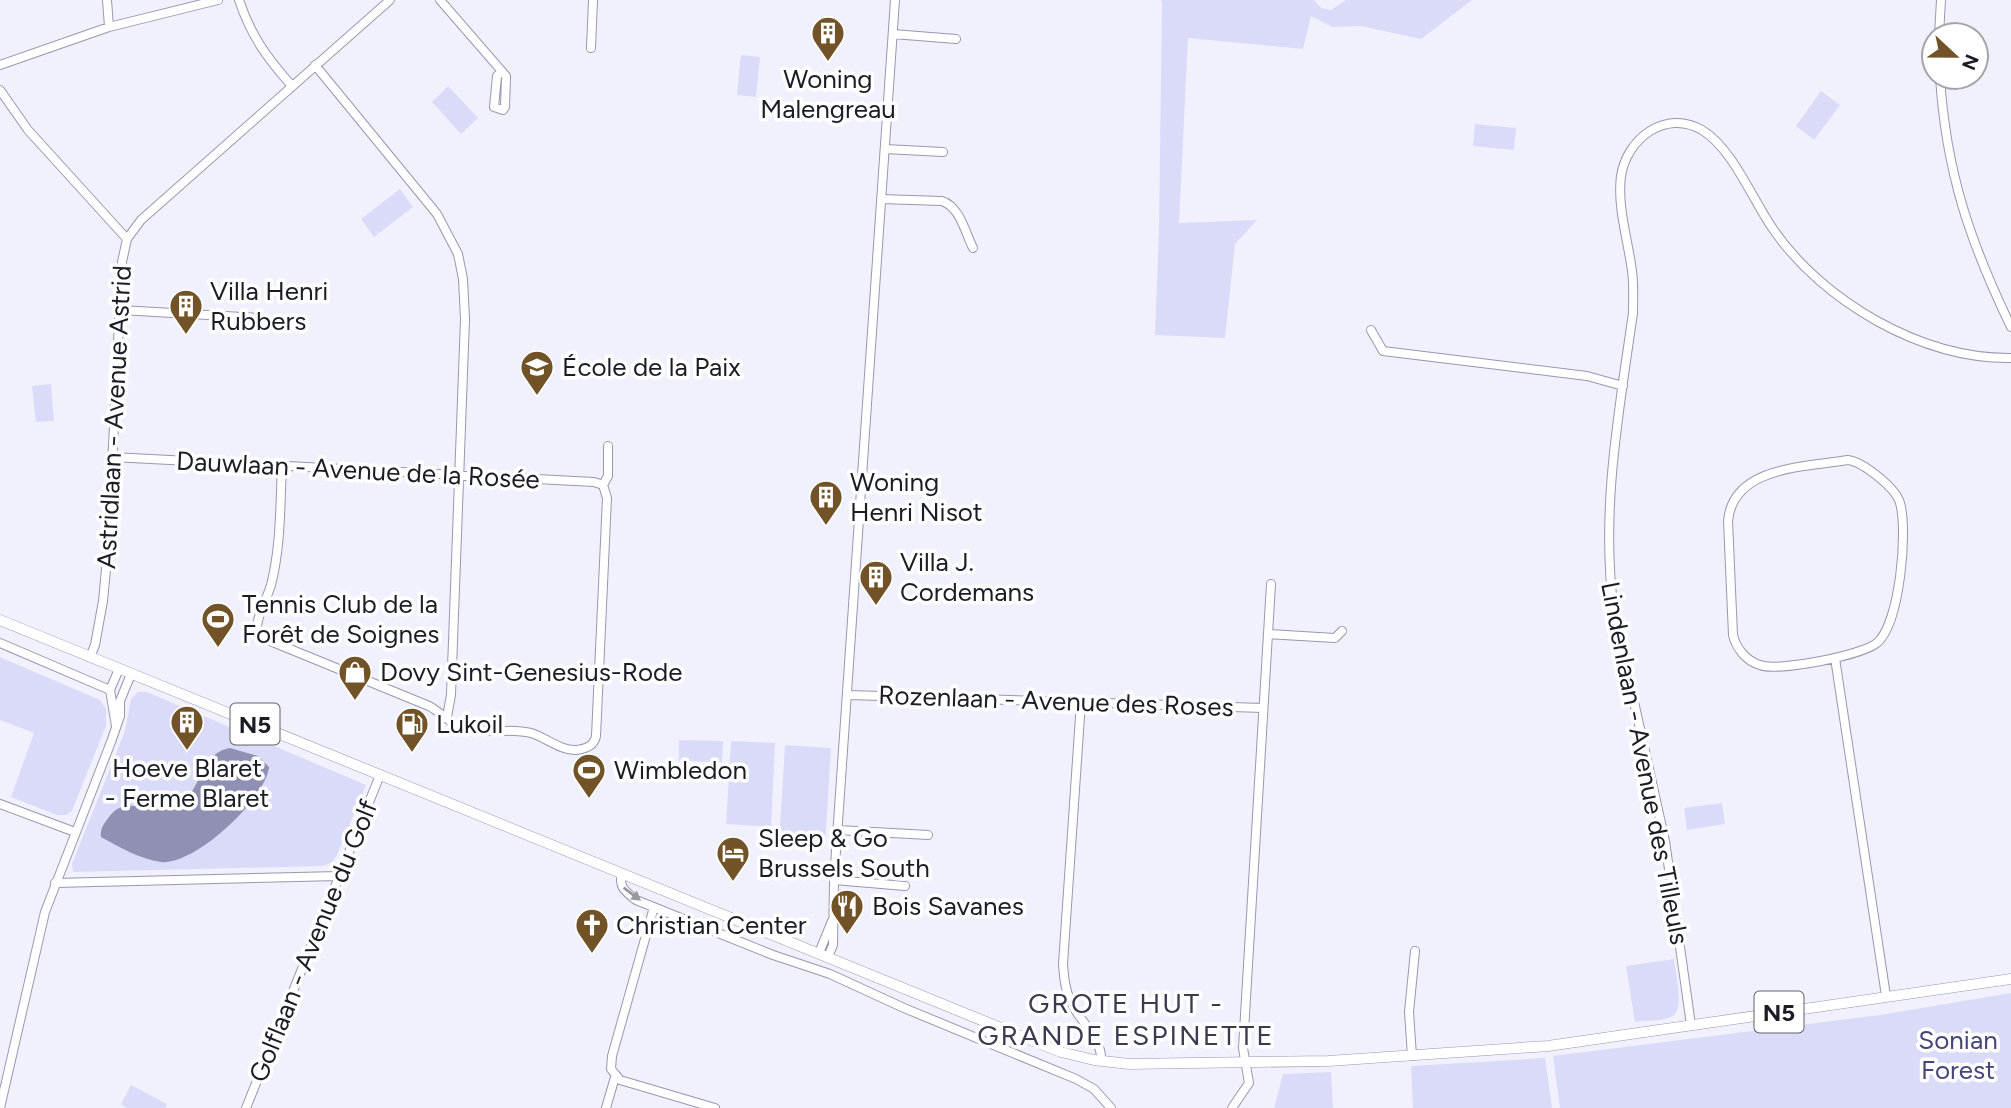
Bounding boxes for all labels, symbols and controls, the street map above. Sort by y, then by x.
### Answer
building icon: Woning Malengreau [809,14,847,63]
north arrow [1920,21,1990,91]
text: N [1957,51,1984,73]
place label: Woning Malengreau [760,63,896,125]
street label: Astridlaan - Avenue Astrid [90,264,138,570]
place label: Villa Henri Rubbers [210,275,328,337]
building icon: Villa Henri Rubbers [167,287,205,336]
school or university icon: École de la Paix [518,348,556,397]
place label: École de la Paix [562,351,741,383]
street label: Dauwlaan - Avenue de la Rosée [175,444,541,496]
place label: Woning Henri Nisot [850,466,983,528]
building icon: Woning Henri Nisot [807,478,845,527]
place label: Villa J. Cordemans [900,546,1034,608]
building icon: Villa J. Cordemans [857,558,895,607]
street label: Lindenlaan - Avenue des Tilleuls [1594,579,1696,947]
place label: Tennis Club de la Forêt de Soignes [242,588,439,650]
sports icon: Tennis Club de la Forêt de Soignes [199,600,237,649]
shop icon: Dovy Sint-Genesius-Rode [336,653,374,702]
place label: Dovy Sint-Genesius-Rode [380,656,682,688]
street label: Rozenlaan - Avenue des Roses [878,679,1234,723]
building icon: Hoeve Blaret - Ferme Blaret [168,703,206,752]
road number: N5 [230,704,280,744]
fuel station icon: Lukoil [393,705,431,754]
place label: Lukoil [436,708,503,740]
sports icon: Wimbledon [570,751,608,800]
place label: Hoeve Blaret - Ferme Blaret [105,752,269,814]
place label: Wimbledon [614,754,747,786]
street label: Golflaan - Avenue du Golf [242,795,384,1087]
place label: Sleep & Go Brussels South [758,822,930,884]
hotel icon: Sleep & Go Brussels South [714,834,752,883]
one-way arrow [622,887,640,902]
restaurant icon: Bois Savanes [828,887,866,936]
place label: Bois Savanes [872,890,1024,922]
church icon: Christian Center [573,906,611,955]
place label: Christian Center [616,909,807,941]
district label: GROTE HUT - GRANDE ESPINETTE [977,986,1275,1052]
road number: N5 [1754,992,1803,1032]
park label: Sonian Forest [1918,1024,1998,1086]

